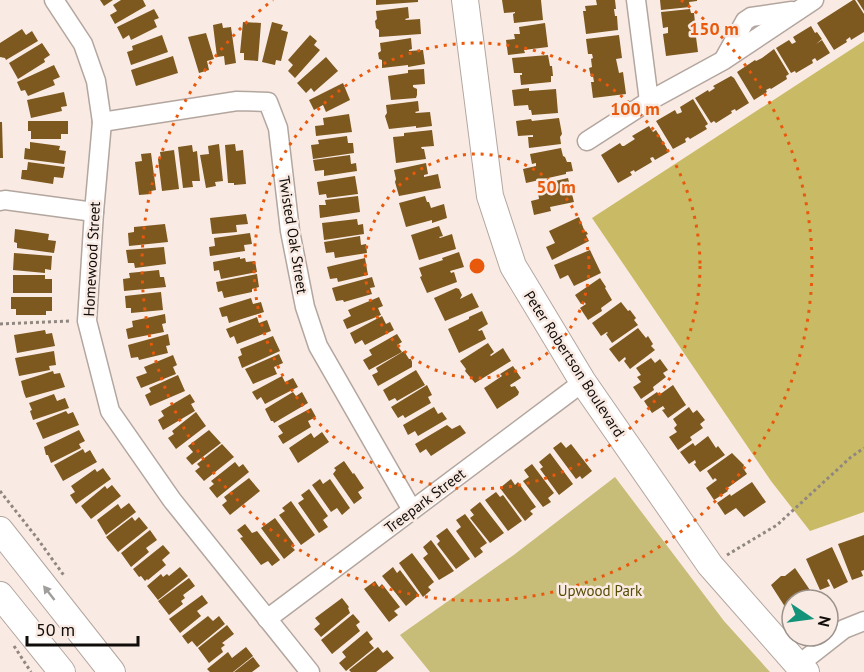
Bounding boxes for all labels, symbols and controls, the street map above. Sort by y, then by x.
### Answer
text: 150 m [689,17,739,40]
text: 100 m [610,97,660,120]
street label: Twisted Oak Street [275,175,312,295]
text: 50 m [536,175,576,198]
street label: Homewood Street [79,201,104,317]
centre of rings [467,256,487,276]
street label: Peter Robertson Boulevard [520,287,629,440]
street label: Treepark Street [380,464,469,537]
park label: Upwood Park [558,581,643,600]
one-way arrow [43,585,56,601]
north arrow [780,588,840,648]
scale bar [27,609,138,647]
text: N [814,614,836,629]
text: 50 m [36,618,75,641]

